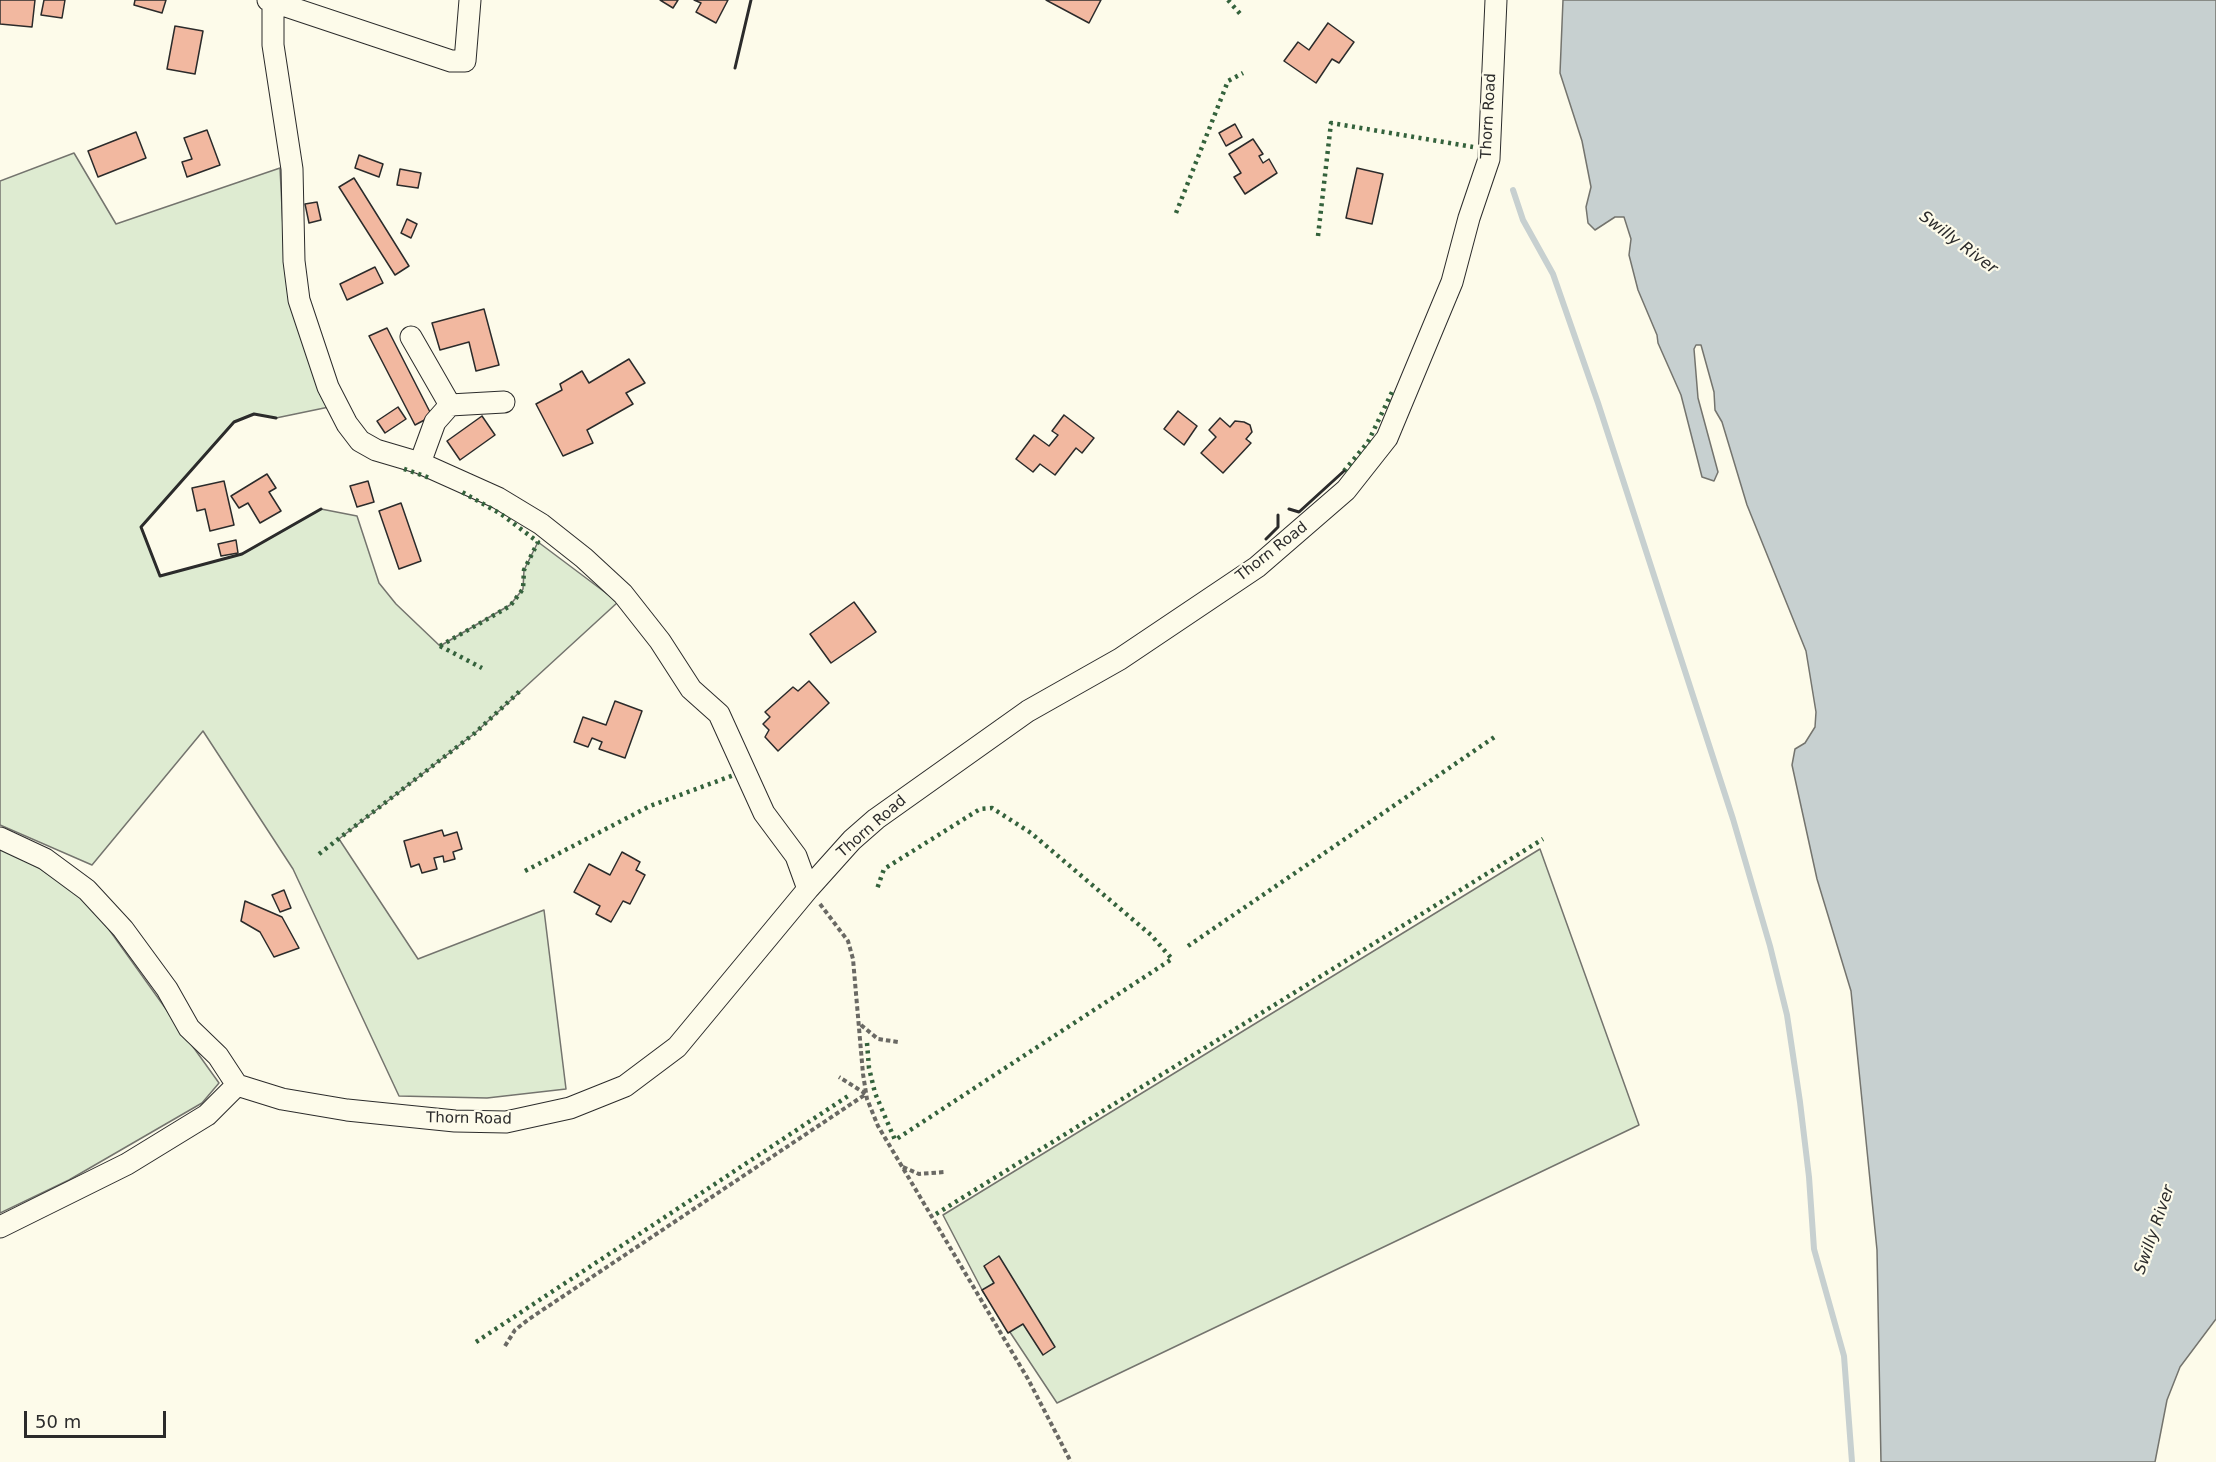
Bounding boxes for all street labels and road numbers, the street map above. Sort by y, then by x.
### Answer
street label: Thorn Road [1478,73,1500,159]
street label: Thorn Road [1233,519,1311,585]
street label: Thorn Road [834,792,910,862]
street label: Thorn Road [426,1109,512,1129]

